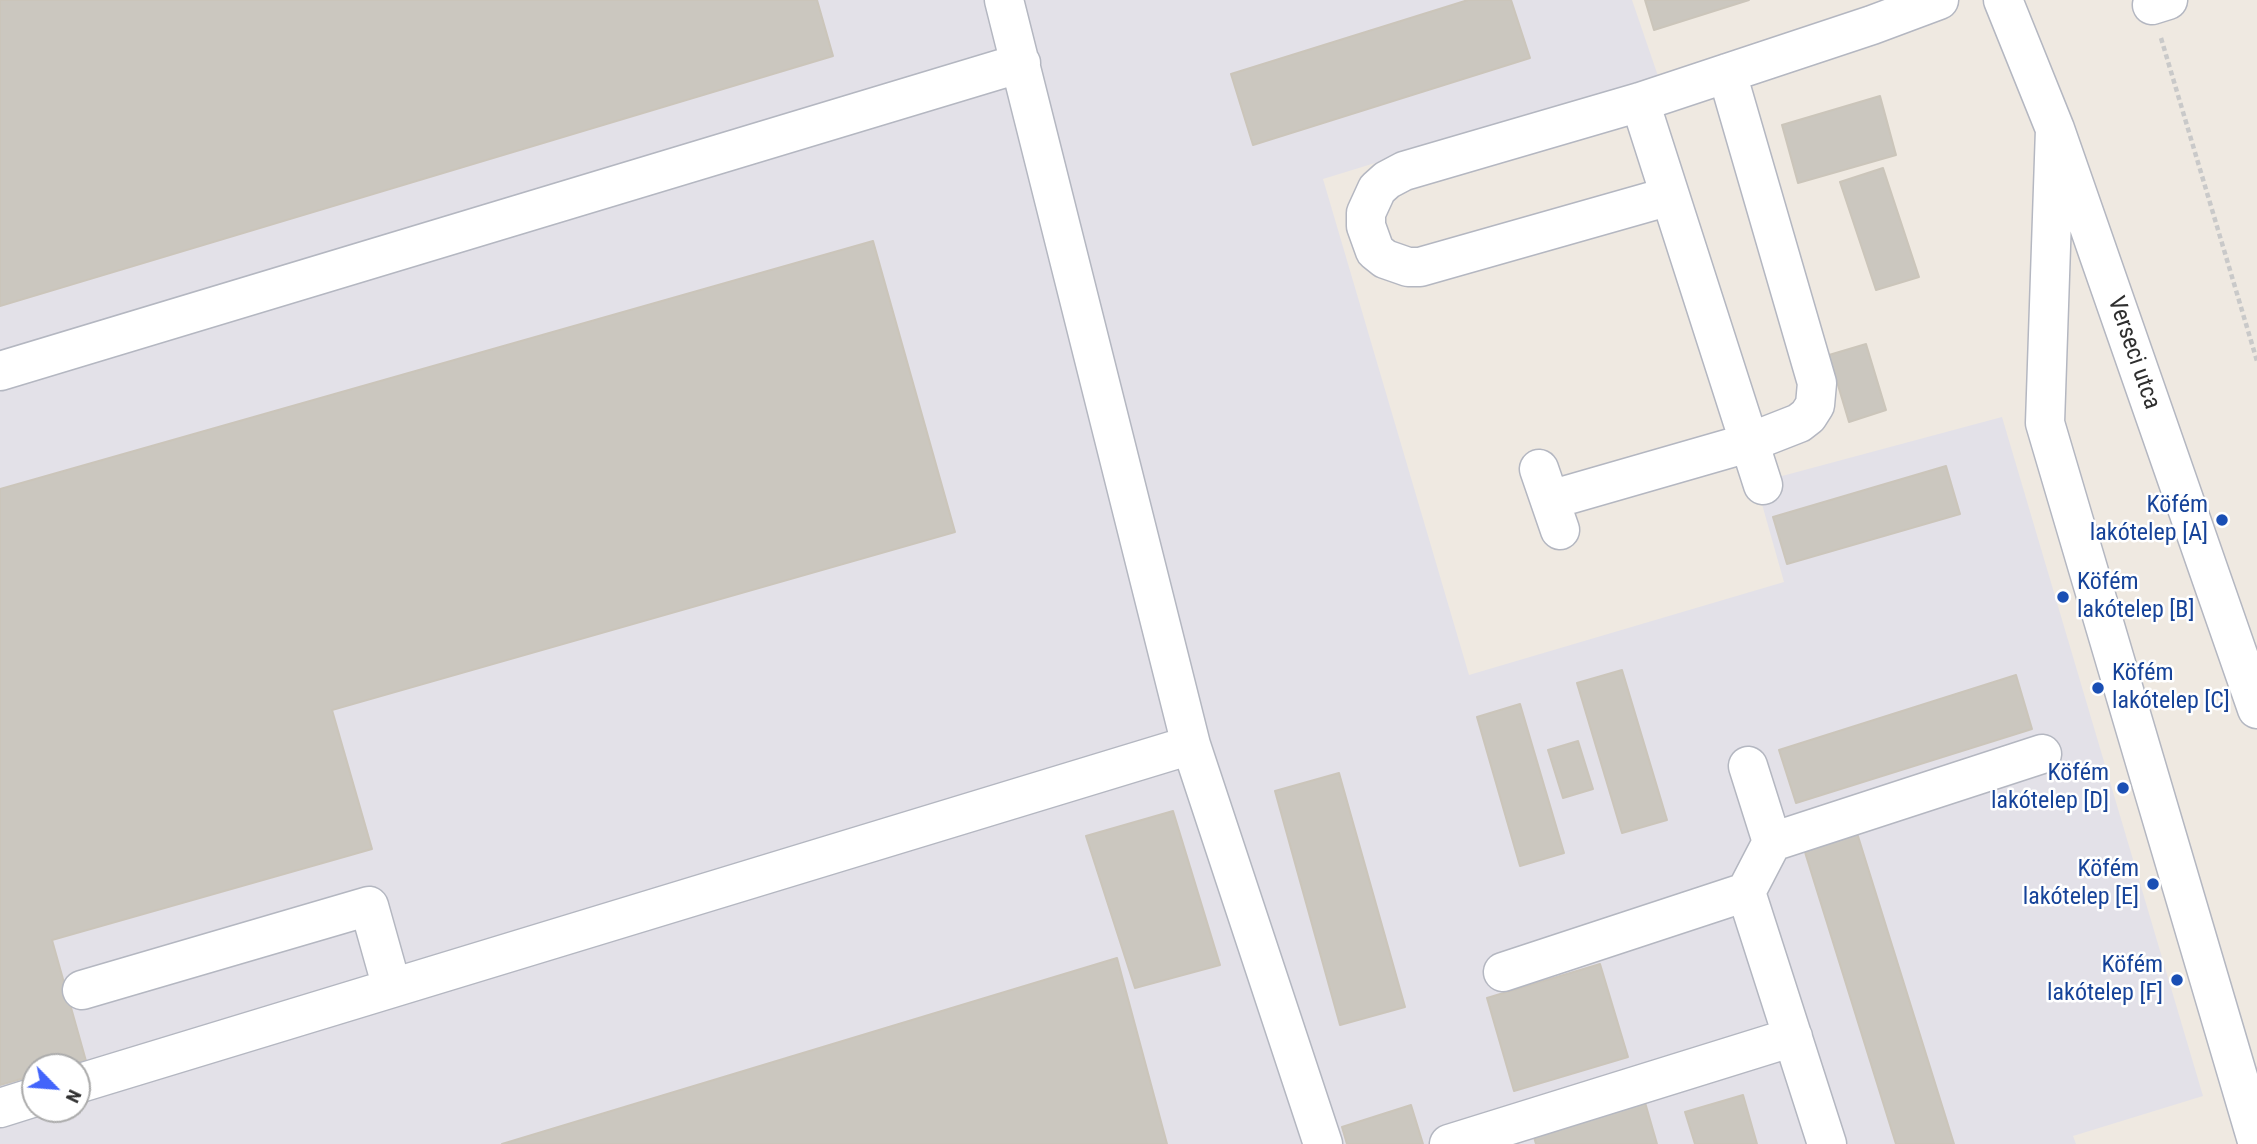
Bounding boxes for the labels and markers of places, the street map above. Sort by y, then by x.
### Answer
place label: Köfém lakótelep [A] [2090,492,2208,548]
marker: Köfém lakótelep [A] [2214,512,2230,528]
place label: Köfém lakótelep [B] [2077,569,2194,625]
marker: Köfém lakótelep [B] [2055,589,2071,605]
place label: Köfém lakótelep [C] [2112,660,2230,716]
marker: Köfém lakótelep [C] [2090,680,2106,696]
place label: Köfém lakótelep [D] [1991,760,2109,816]
marker: Köfém lakótelep [D] [2115,780,2131,796]
place label: Köfém lakótelep [E] [2023,856,2139,912]
marker: Köfém lakótelep [E] [2145,876,2161,892]
place label: Köfém lakótelep [F] [2047,952,2163,1008]
marker: Köfém lakótelep [F] [2169,972,2185,988]

